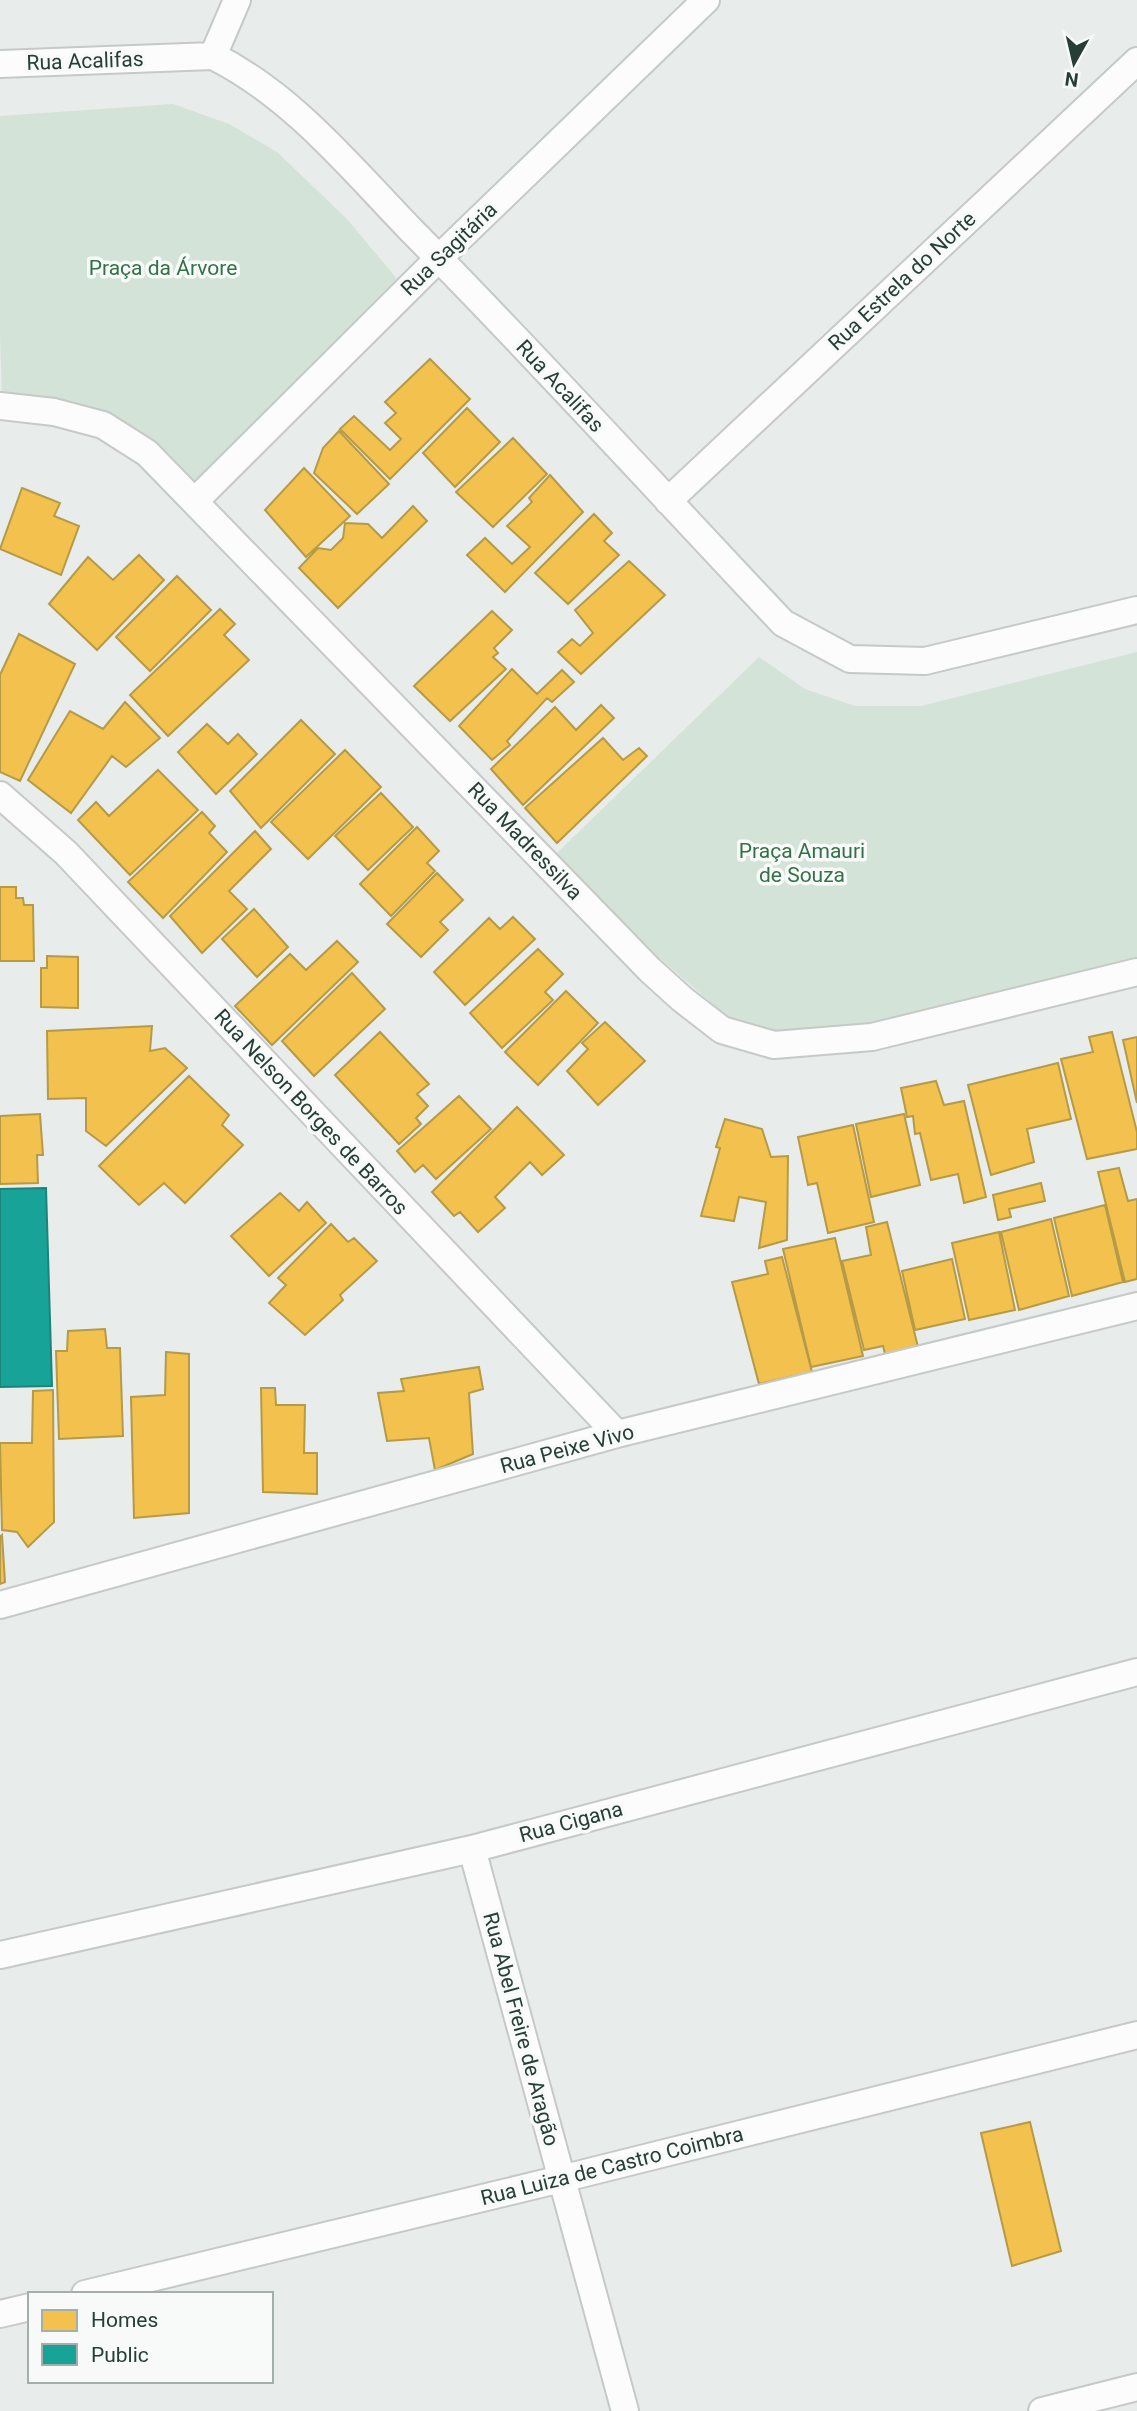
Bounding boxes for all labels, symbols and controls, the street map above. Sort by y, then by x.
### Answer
north arrow [1039,28,1109,98]
street label: Rua Acalifas [26,47,144,75]
text: N [1063,67,1080,92]
street label: Rua Sagitária [396,197,502,301]
street label: Rua Estrela do Norte [824,207,980,355]
park label: Praça da Árvore [89,256,237,280]
street label: Rua Acalifas [511,335,609,437]
street label: Rua Madressilva [463,777,587,905]
park label: Praça Amauri de Souza [739,839,865,887]
street label: Rua Nelson Borges de Barros [209,1004,413,1220]
street label: Rua Peixe Vivo [497,1420,637,1478]
street label: Rua Cigana [517,1797,625,1847]
street label: Rua Abel Freire de Aragão [478,1909,564,2149]
street label: Rua Luiza de Castro Coimbra [478,2122,746,2210]
legend [28,2292,273,2383]
text: Homes [91,2308,158,2332]
text: Public [91,2343,149,2367]

